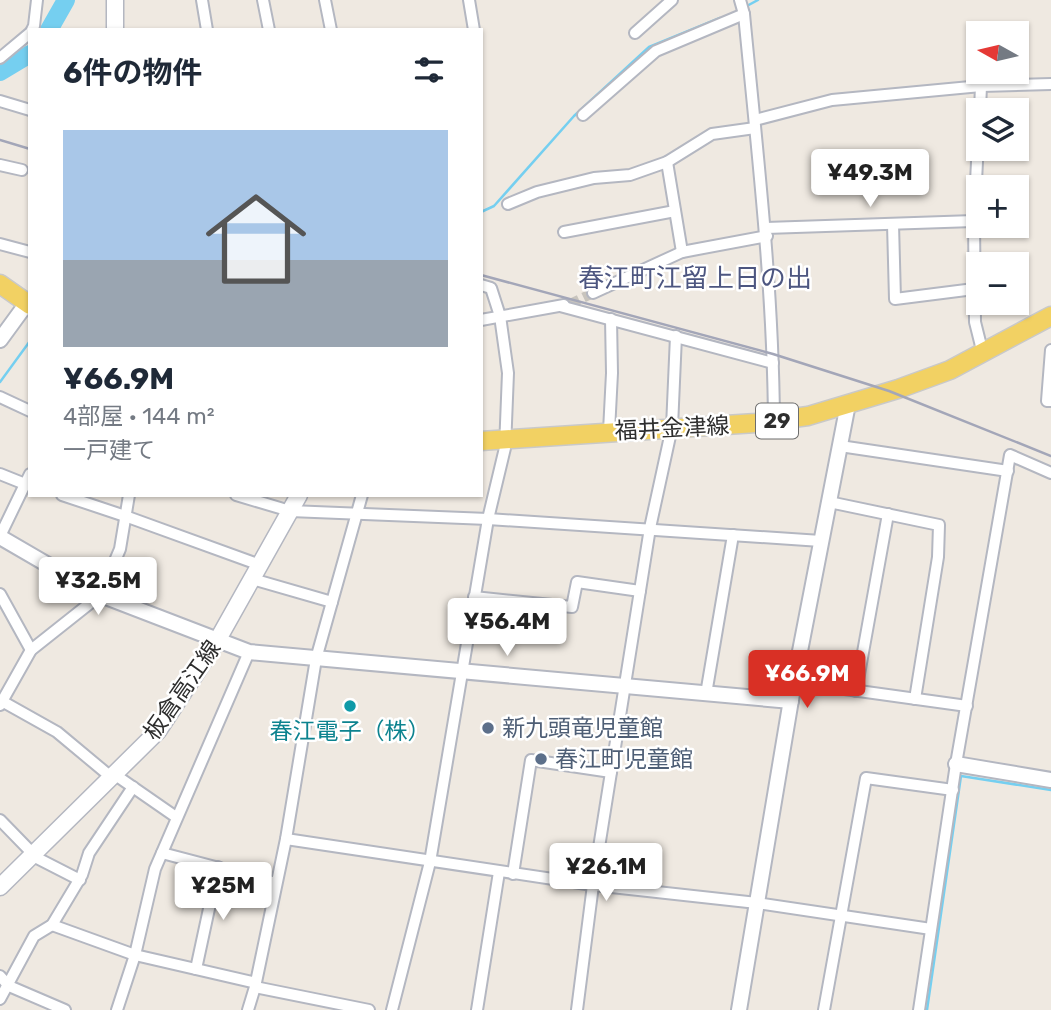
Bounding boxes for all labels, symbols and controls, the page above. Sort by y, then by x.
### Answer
north arrow [966,21,1029,84]
map controls [966,21,1029,315]
icon: filters [410,51,448,89]
text: 6件の物件 [63,55,203,91]
button: layers [966,98,1029,161]
pin: ¥49.3M [813,150,927,209]
text: ¥49.3M [827,158,913,186]
button: + [966,175,1029,238]
icon: home [193,176,319,302]
button: − [966,252,1029,315]
district label: 春江町江留上日の出 [578,263,812,294]
text: ¥66.9M [63,361,174,397]
text: 4部屋 · 144 m² [63,402,214,430]
road number: 29 [756,404,798,438]
street label: 福井金津線 [614,411,730,445]
text: 一戸建て [63,436,155,464]
pin: ¥32.5M [41,558,155,617]
text: ¥32.5M [55,566,141,594]
pin: ¥56.4M [450,598,564,658]
text: ¥56.4M [464,607,550,635]
street label: 板倉高江線 [138,635,226,745]
pin: ¥66.9M [750,650,864,710]
text: ¥66.9M [764,659,850,687]
marker: 春江電子（株） [342,698,358,714]
place label: 新九頭竜児童館 [502,714,663,742]
place label: 春江電子（株） [270,717,431,745]
marker: 新九頭竜児童館 [480,720,496,736]
place label: 春江町児童館 [555,745,693,773]
marker: 春江町児童館 [533,751,549,767]
pin: ¥26.1M [549,844,663,903]
text: ¥26.1M [565,852,647,880]
pin: ¥25M [182,862,264,922]
text: ¥25M [191,871,255,899]

